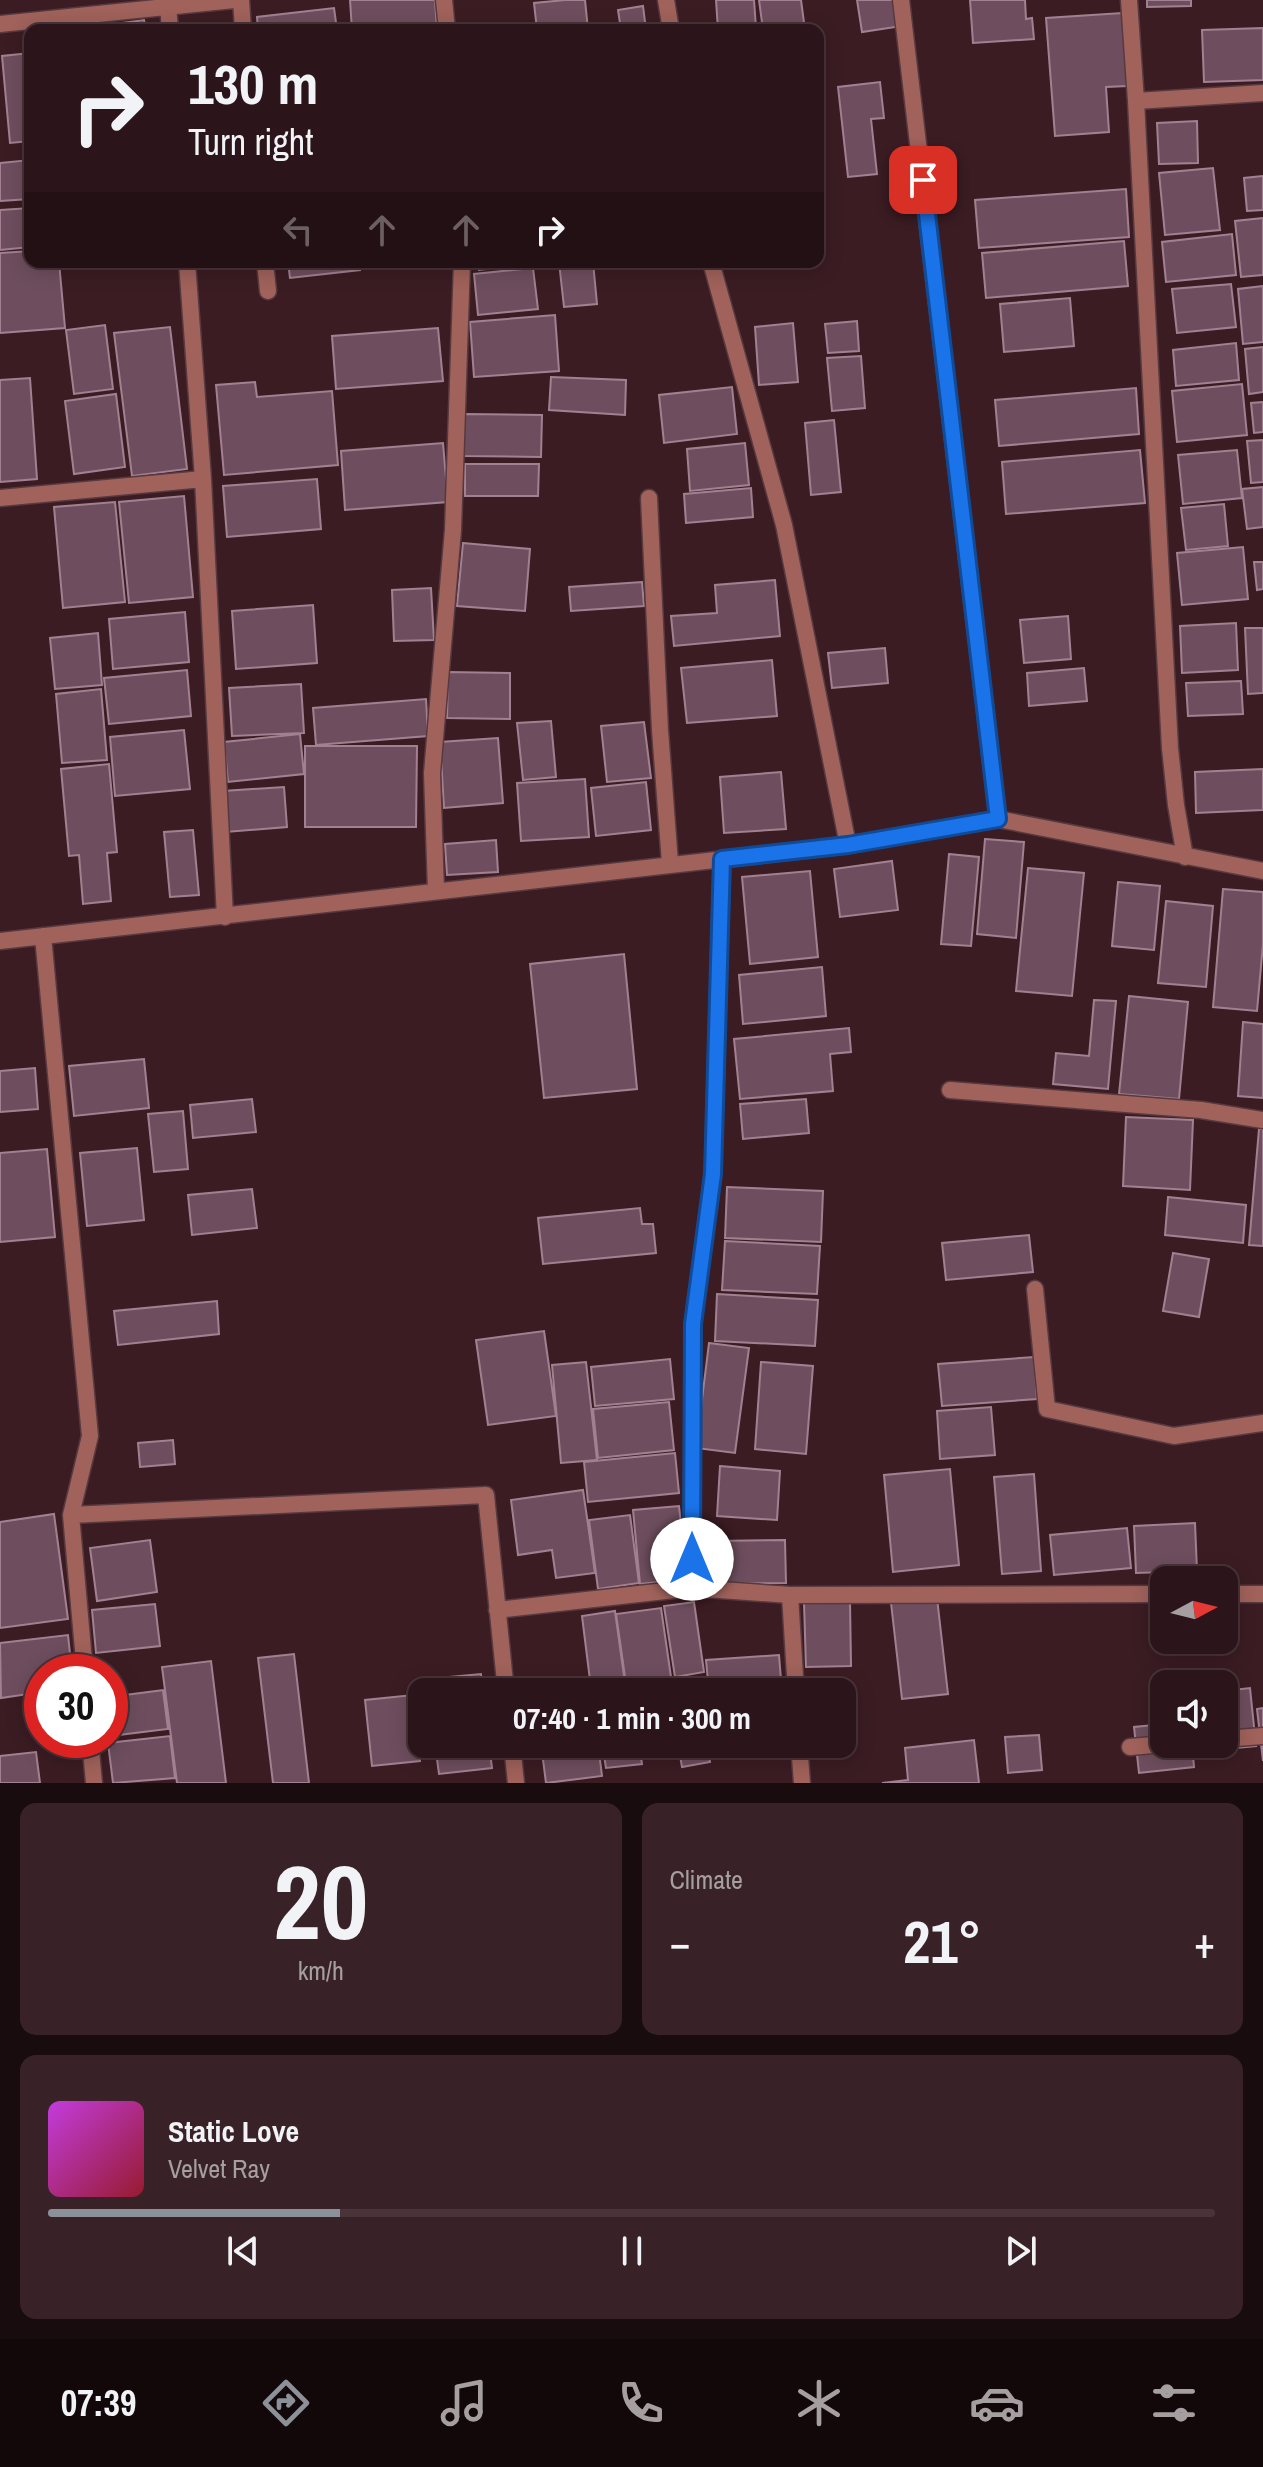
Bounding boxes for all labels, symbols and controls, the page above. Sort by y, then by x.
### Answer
text: 130 m [188,46,318,121]
icon: right [56,56,160,160]
text: Turn right [188,118,313,166]
pin [889,146,957,214]
icon: arrive [901,158,945,202]
icon: left [276,208,320,252]
icon: ahead [360,208,404,252]
icon: ahead [444,208,488,252]
icon: right [528,208,572,252]
position arrow [650,1517,734,1601]
north arrow [1150,1566,1238,1654]
map controls [1150,1566,1238,1758]
speed limit sign: 30 [24,1654,128,1758]
button: sound [1150,1670,1238,1758]
text: 07:40 · 1 min · 300 m [513,1698,751,1738]
text: 20 [273,1831,368,1971]
text: Climate [670,1862,743,1897]
text: 21° [903,1901,982,1982]
text: − [670,1912,691,1972]
text: + [1194,1912,1215,1972]
text: km/h [298,1953,344,1988]
text: Static Love [168,2111,299,2151]
text: Velvet Ray [168,2151,270,2186]
icon: previous [221,2229,265,2273]
icon: pause [610,2229,654,2273]
icon: next [999,2229,1043,2273]
icon: directions [258,2375,314,2431]
icon: music [436,2375,492,2431]
icon: phone [613,2375,669,2431]
icon: climate [791,2375,847,2431]
icon: car [969,2375,1025,2431]
icon: filters [1146,2375,1202,2431]
text: 07:39 [61,2379,136,2427]

